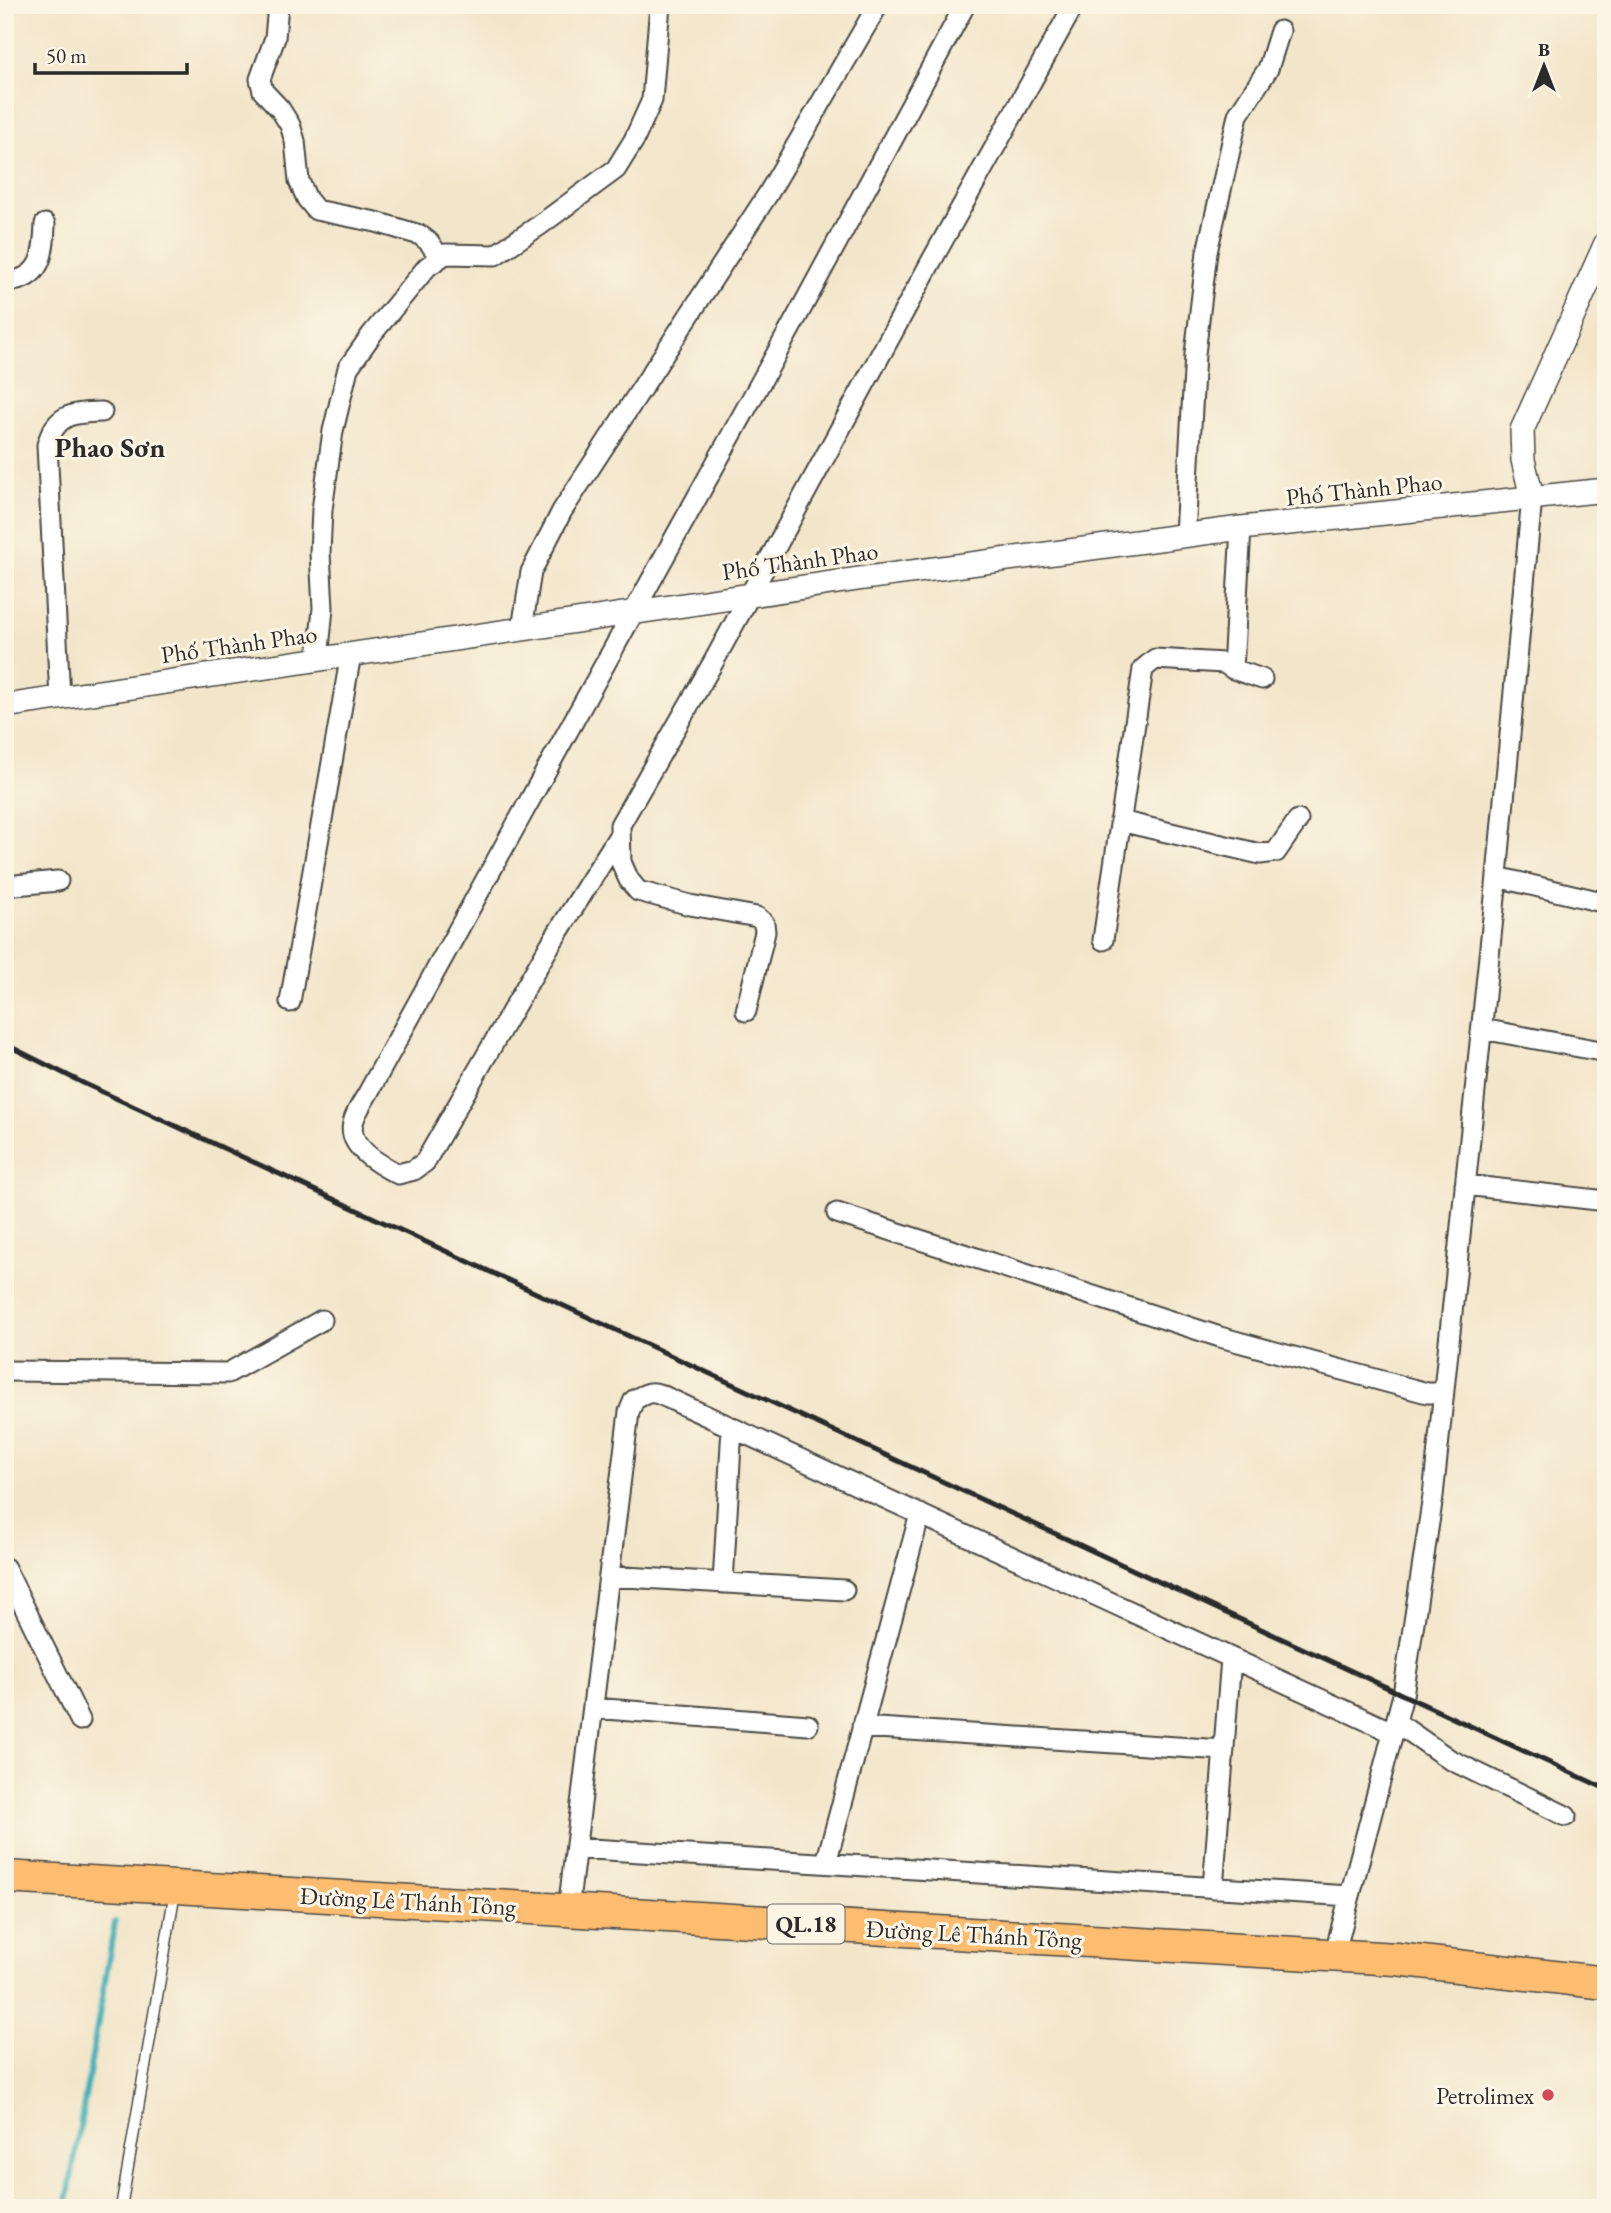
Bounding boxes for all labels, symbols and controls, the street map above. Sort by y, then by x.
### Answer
scale bar [35,32,187,76]
north arrow [1510,32,1580,102]
text: B [1538,37,1550,62]
text: 50 m [46,42,87,69]
district label: Phao Sơn [55,429,166,465]
street label: Phố Thành Phao [1284,465,1444,513]
street label: Phố Thành Phao [720,535,880,587]
street label: Phố Thành Phao [159,618,319,670]
street label: Đường Lê Thánh Tông [299,1880,517,1922]
road number: QL.18 [768,1904,844,1943]
street label: Đường Lê Thánh Tông [865,1913,1083,1955]
place label: Petrolimex [1436,2080,1535,2111]
marker: Petrolimex [1540,2087,1556,2103]

